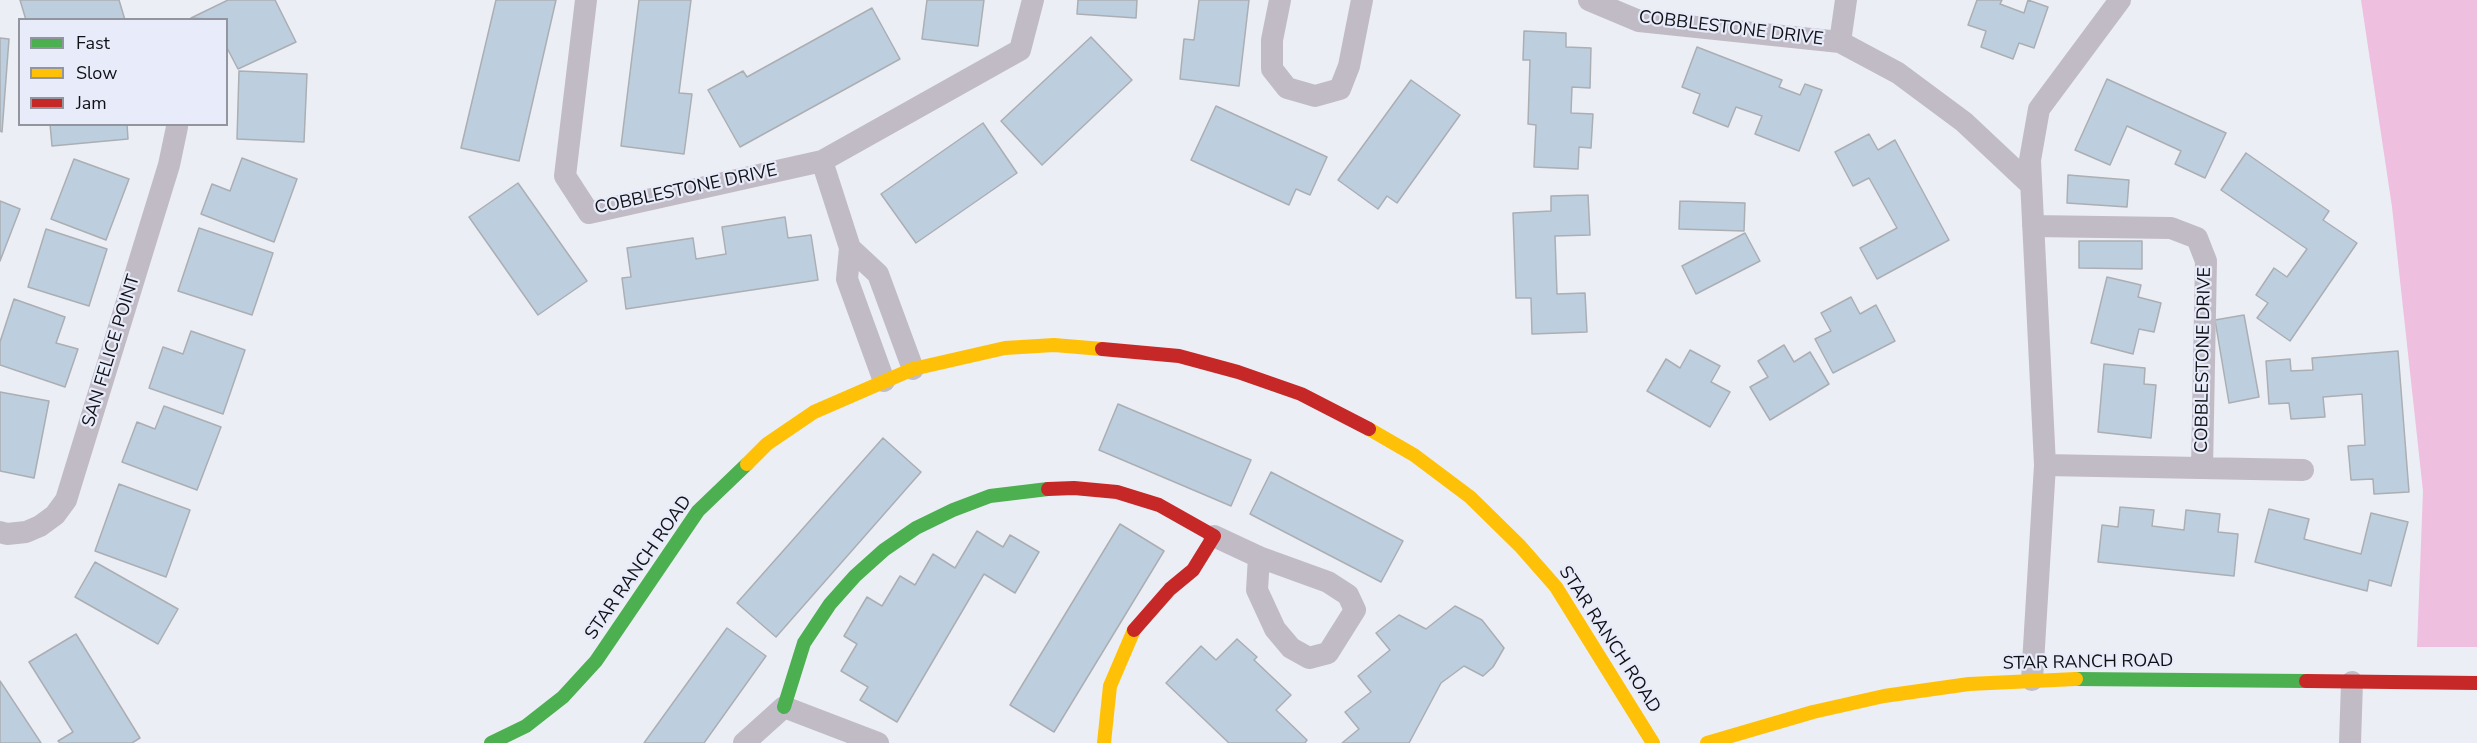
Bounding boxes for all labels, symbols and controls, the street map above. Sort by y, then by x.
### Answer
street label: COBBLESTONE DRIVE [1637,7,1825,51]
legend [18,18,228,126]
text: Fast [76,31,110,55]
text: Slow [76,61,117,85]
text: Jam [76,91,107,115]
street label: COBBLESTONE DRIVE [593,160,779,220]
street label: COBBLESTONE DRIVE [2192,267,2216,453]
street label: SAN FELICE POINT [79,272,145,430]
street label: STAR RANCH ROAD [581,492,697,644]
street label: STAR RANCH ROAD [1553,563,1665,717]
street label: STAR RANCH ROAD [2002,651,2174,675]

